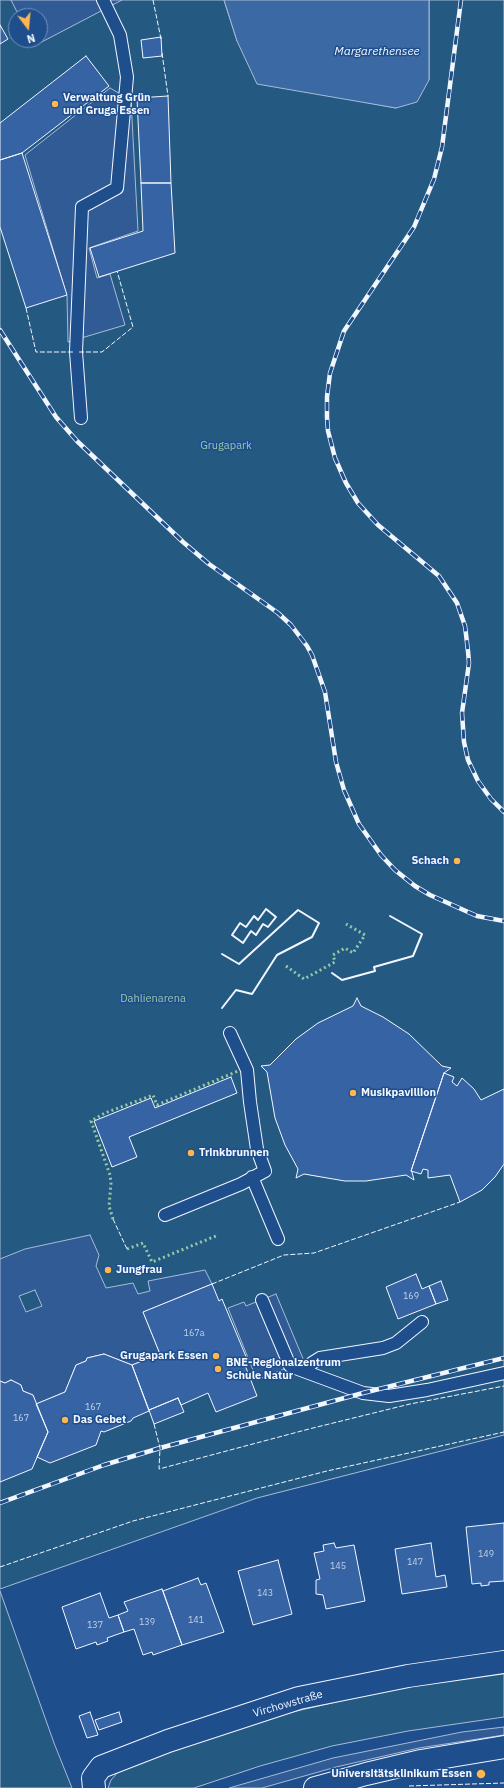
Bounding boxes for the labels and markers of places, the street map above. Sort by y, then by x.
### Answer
place label: Verwaltung Grün und Gruga Essen [63,91,151,117]
marker: Verwaltung Grün und Gruga Essen [50,99,60,109]
place label: Schach [411,854,449,868]
marker: Schach [452,856,462,866]
place label: Musikpavillion [361,1086,436,1100]
marker: Musikpavillion [348,1088,358,1098]
place label: Trinkbrunnen [199,1146,269,1160]
marker: Trinkbrunnen [186,1148,196,1158]
place label: Jungfrau [116,1263,162,1277]
marker: Jungfrau [103,1265,113,1275]
place label: Grugapark Essen [120,1349,208,1363]
marker: Grugapark Essen [211,1351,221,1361]
place label: BNE-Regionalzentrum Schule Natur [226,1356,341,1382]
marker: BNE-Regionalzentrum Schule Natur [213,1364,223,1374]
place label: Das Gebet [73,1413,126,1427]
marker: Das Gebet [60,1415,70,1425]
place label: Universitätsklinikum Essen [331,1767,472,1781]
marker: Universitätsklinikum Essen [475,1768,487,1780]

